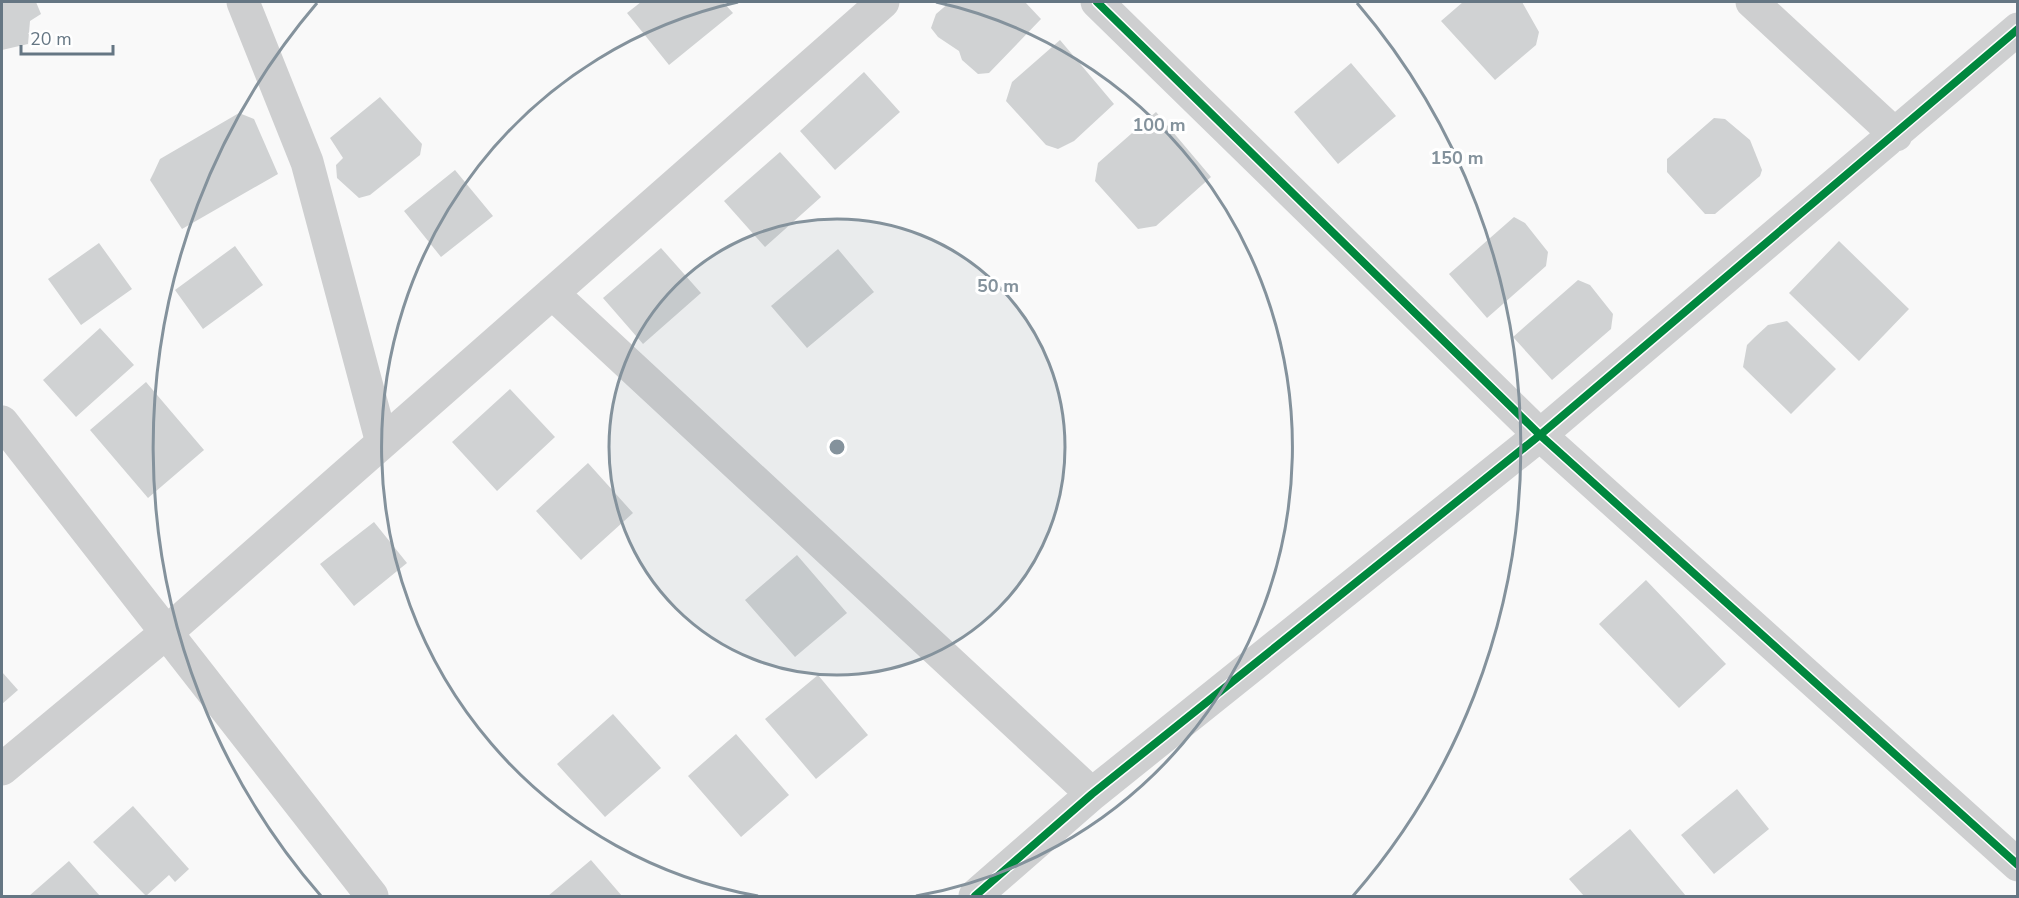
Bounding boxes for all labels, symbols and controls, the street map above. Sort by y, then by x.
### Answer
scale bar [21,18,112,56]
text: 20 m [30,27,72,51]
text: 100 m [1132,113,1186,137]
text: 150 m [1430,146,1484,170]
text: 50 m [977,274,1019,298]
centre of rings [827,437,847,457]

